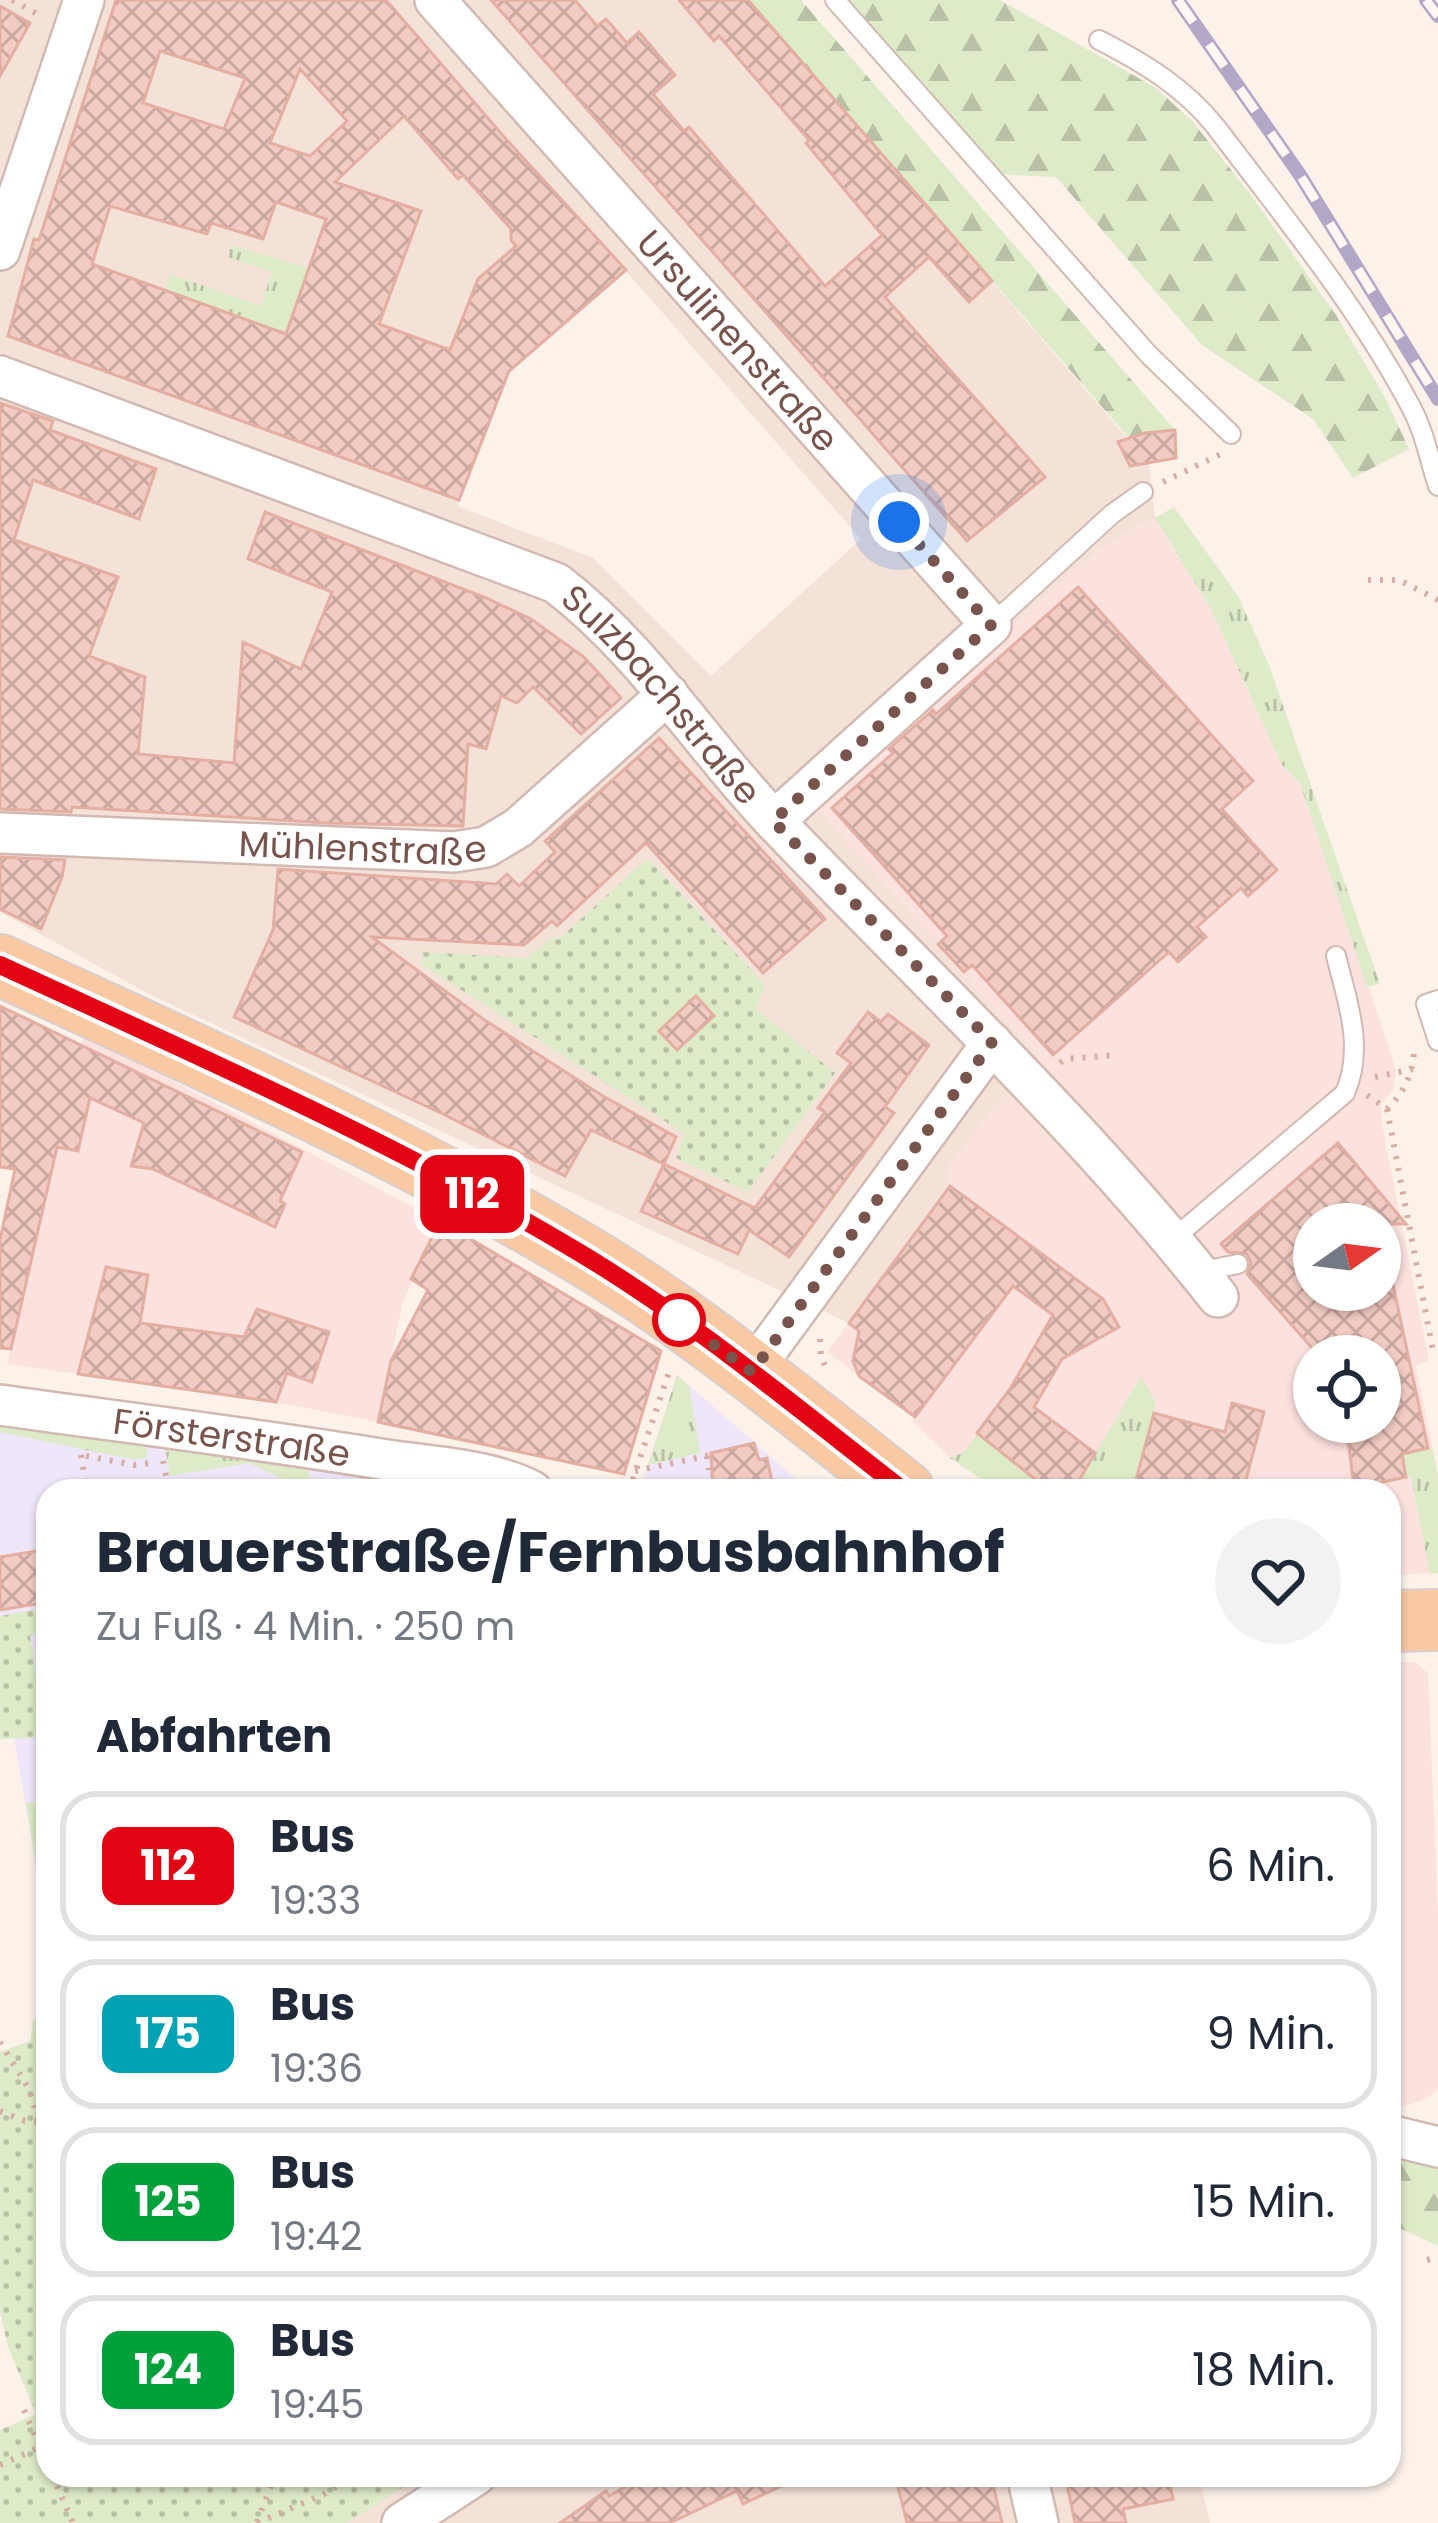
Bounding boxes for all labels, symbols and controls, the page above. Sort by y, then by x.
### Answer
street label: Ursulinenstraße [625,219,851,463]
your location [869,492,929,552]
street label: Sulzbachstraße [550,573,773,816]
street label: Mühlenstraße [238,818,490,878]
line badge: 112 [403,1155,541,1233]
text: 112 [444,1164,500,1223]
north arrow [1293,1203,1401,1311]
map controls [1293,1203,1401,1443]
unlabelled marker [654,1295,704,1345]
button: locate [1293,1335,1401,1443]
street label: Försterstraße [110,1396,354,1480]
text: Brauerstraße/Fernbusbahnhof [96,1512,1004,1592]
button: heart [1215,1518,1341,1644]
text: Zu Fuß · 4 Min. · 250 m [96,1599,515,1654]
text: Abfahrten [96,1705,332,1768]
text: Bus [270,1805,355,1868]
text: 6 Min. [1206,1834,1335,1897]
text: 112 [140,1836,196,1895]
text: 19:33 [270,1873,361,1928]
text: Bus [270,1973,355,2036]
text: 9 Min. [1207,2002,1335,2065]
text: 175 [135,2004,201,2063]
text: 19:36 [270,2041,363,2096]
text: Bus [270,2141,355,2204]
text: 15 Min. [1192,2170,1335,2233]
text: 125 [134,2172,202,2231]
text: 19:42 [270,2209,362,2264]
text: Bus [270,2309,355,2372]
text: 18 Min. [1192,2338,1335,2401]
text: 124 [134,2340,202,2399]
text: 19:45 [270,2377,364,2432]

